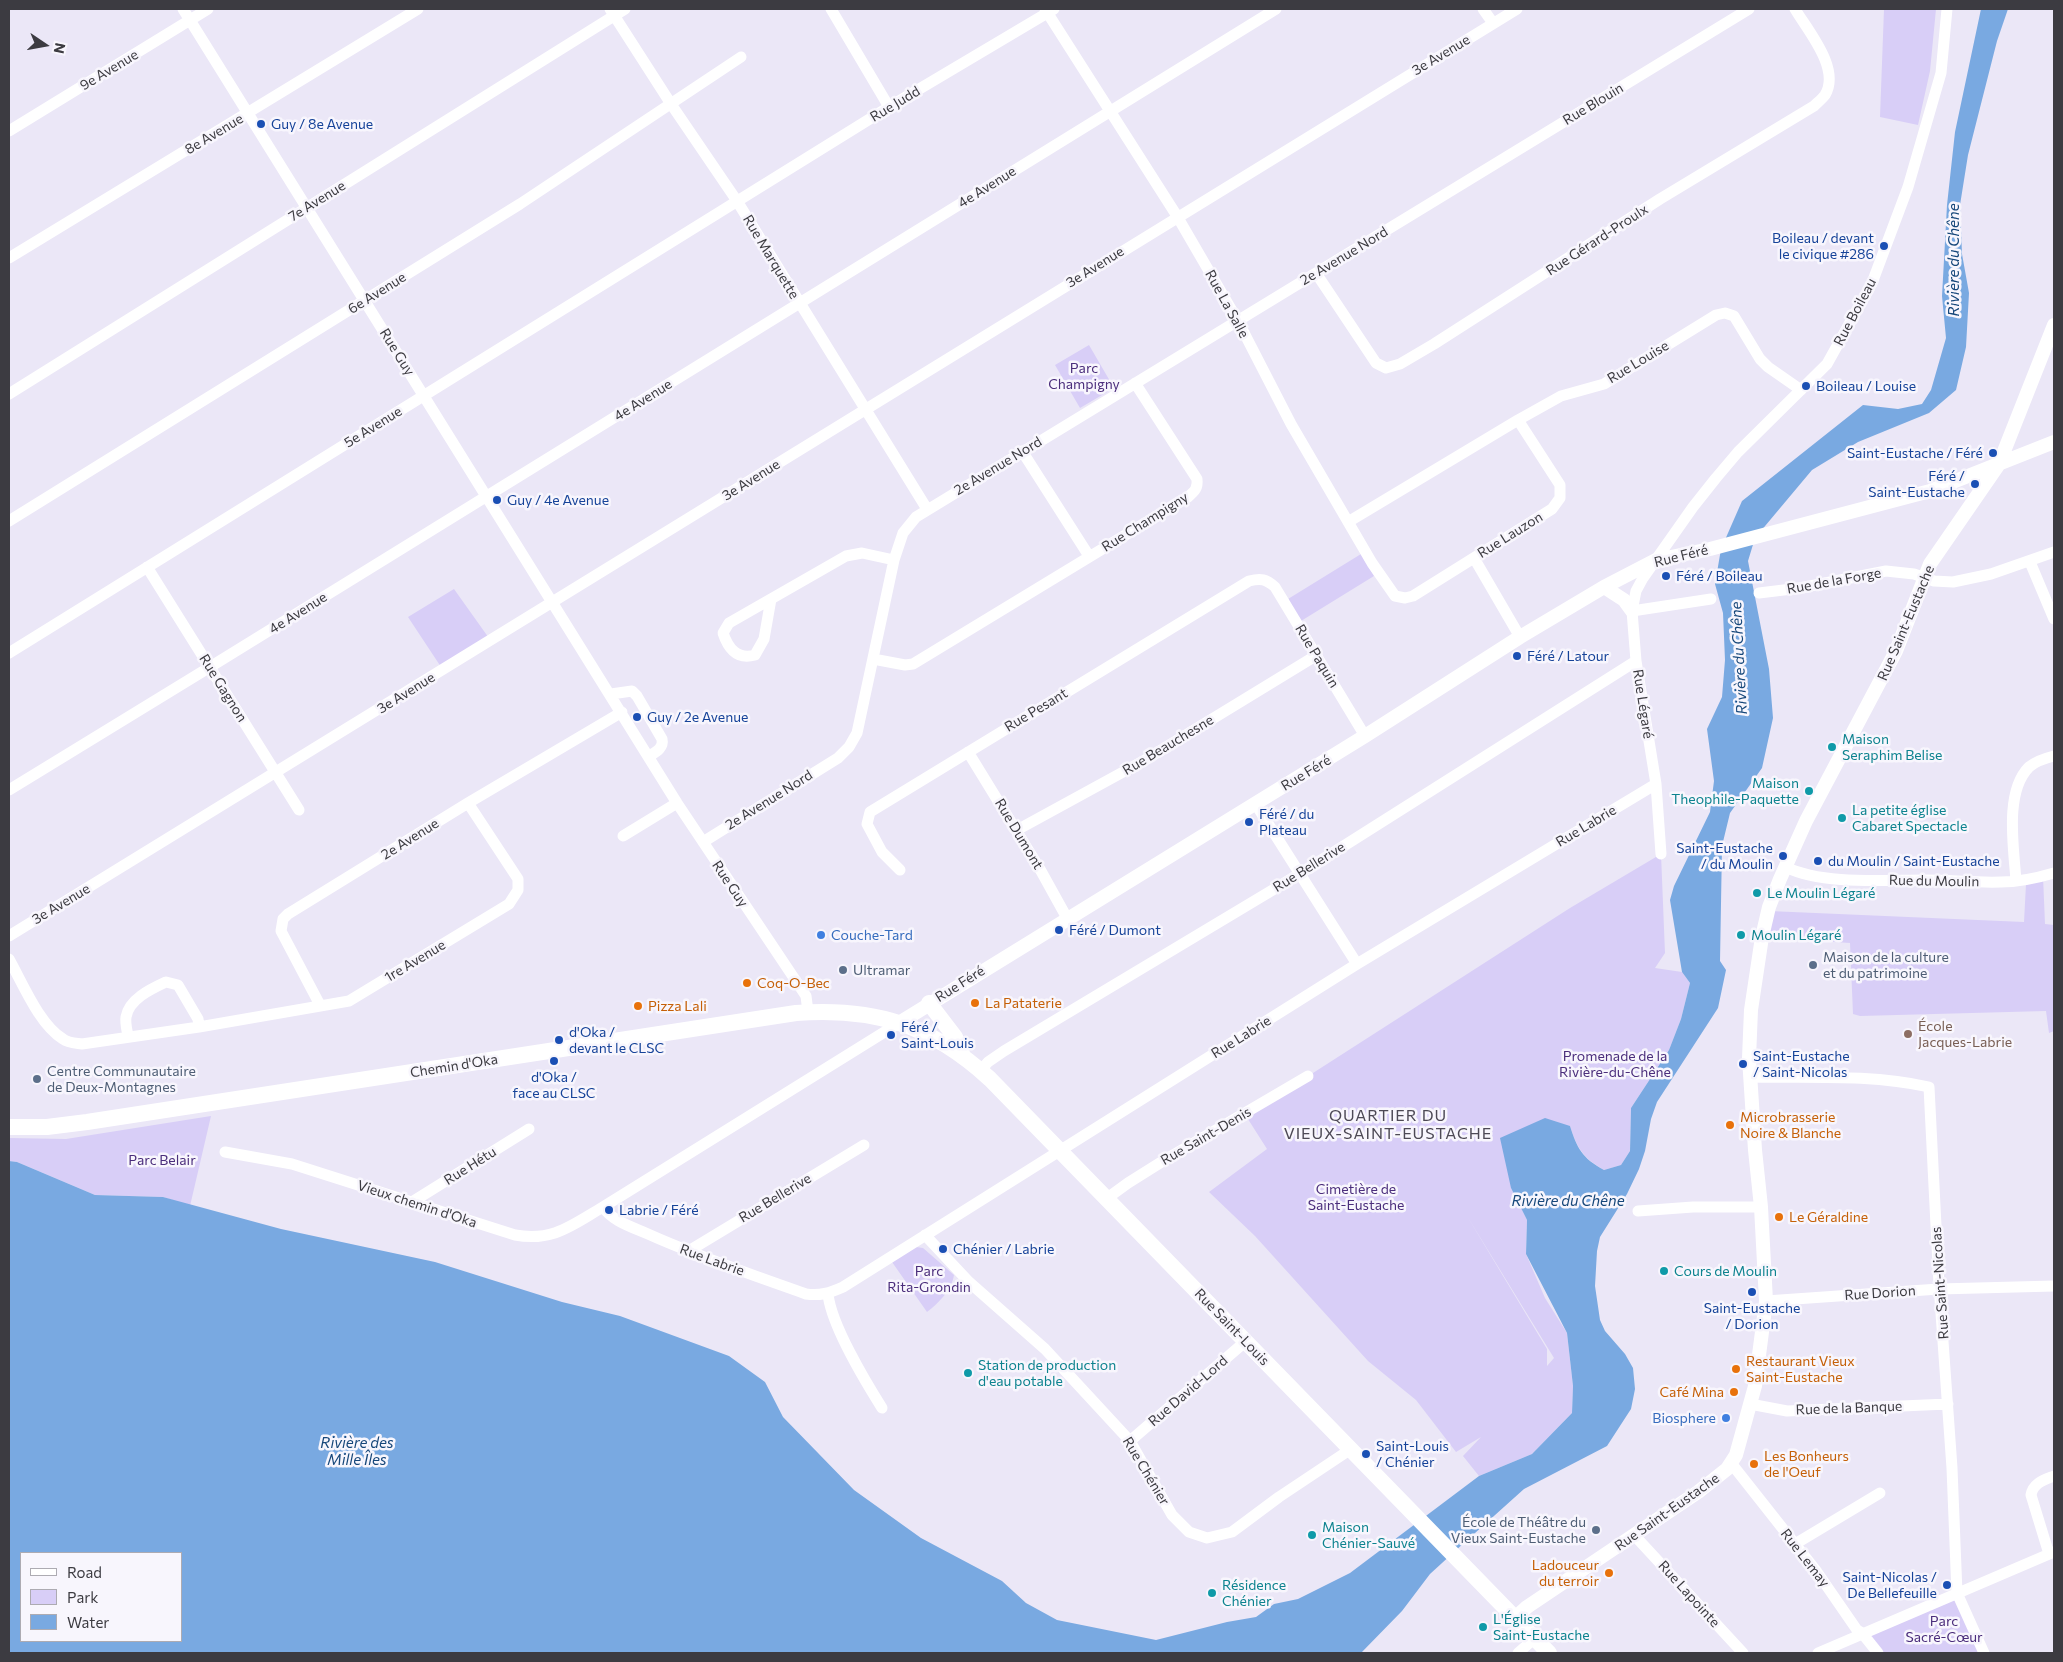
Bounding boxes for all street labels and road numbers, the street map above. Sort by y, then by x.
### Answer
street label: 3e Avenue [1409,31,1473,79]
street label: 9e Avenue [77,46,141,94]
street label: Rue Blouin [1560,79,1626,129]
street label: Rue Judd [867,83,923,125]
street label: 8e Avenue [182,110,246,158]
street label: 4e Avenue [955,163,1019,211]
street label: 7e Avenue [286,177,348,225]
street label: Rue Gérard-Proulx [1543,201,1651,279]
street label: Rue Marquette [739,212,803,302]
street label: 2e Avenue Nord [1297,223,1391,289]
street label: 3e Avenue [1063,243,1127,291]
street label: Rue La Salle [1201,267,1253,341]
street label: 6e Avenue [345,269,409,317]
street label: Rue Boileau [1830,275,1880,349]
street label: Rue Guy [376,325,418,379]
street label: Rue Louise [1604,337,1672,387]
street label: 4e Avenue [611,376,675,424]
street label: 5e Avenue [341,403,405,451]
street label: 2e Avenue Nord [951,433,1045,499]
street label: 3e Avenue [719,456,783,504]
street label: Rue Champigny [1099,489,1191,555]
street label: Rue Lauzon [1474,508,1546,562]
street label: Rue Féré [1652,541,1710,571]
street label: Rue Saint-Eustache [1874,563,1938,683]
street label: Rue de la Forge [1786,564,1882,598]
street label: 4e Avenue [266,589,330,637]
street label: Rue Paquin [1292,621,1342,691]
street label: Rue Gagnon [196,651,250,725]
street label: Rue Légaré [1629,668,1657,740]
street label: 3e Avenue [374,669,438,717]
street label: Rue Pesant [1001,685,1071,735]
street label: Rue Beauchesne [1120,711,1216,779]
street label: Rue Féré [1278,752,1334,794]
street label: 2e Avenue Nord [722,767,816,833]
street label: Rue Dumont [991,796,1047,872]
street label: Rue Labrie [1553,801,1619,851]
street label: 2e Avenue [378,815,442,863]
street label: Rue Bellerive [1270,838,1348,896]
street label: Rue Guy [708,858,752,910]
street label: Rue du Moulin [1889,872,1979,890]
street label: 3e Avenue [29,880,93,928]
street label: 1re Avenue [381,936,449,986]
street label: Rue Féré [932,962,988,1006]
street label: Rue Labrie [1208,1012,1274,1062]
street label: Chemin d'Oka [409,1051,499,1081]
street label: Rue Saint-Denis [1158,1103,1254,1169]
street label: Rue Hétu [441,1143,499,1189]
street label: Rue Bellerive [736,1170,814,1226]
street label: Vieux chemin d'Oka [355,1177,479,1231]
street label: Rue Saint-Nicolas [1928,1226,1952,1340]
street label: Rue Labrie [677,1241,747,1279]
street label: Rue Dorion [1844,1282,1916,1304]
street label: Rue Saint-Louis [1191,1285,1273,1369]
street label: Rue David-Lord [1145,1352,1231,1430]
street label: Rue de la Banque [1795,1398,1903,1418]
street label: Rue Chénier [1119,1434,1173,1508]
street label: Rue Saint-Eustache [1611,1470,1723,1554]
street label: Rue Lemay [1777,1526,1833,1590]
street label: Rue Lapointe [1655,1557,1723,1631]

